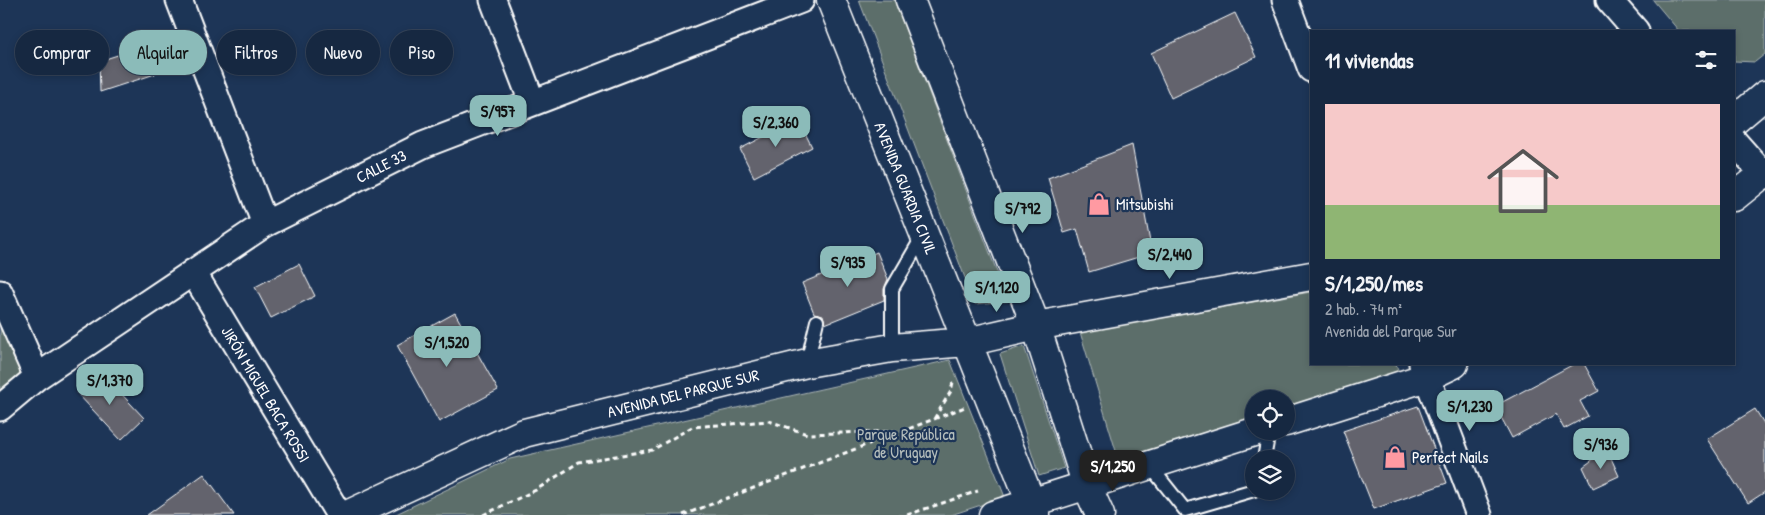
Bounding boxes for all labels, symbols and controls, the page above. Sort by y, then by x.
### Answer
chip: Comprar [15,30,109,75]
chip: Alquilar [119,30,207,75]
chip: Filtros [217,30,296,75]
chip: Nuevo [306,30,380,75]
chip: Piso [390,30,453,75]
text: 11 viviendas [1325,46,1414,75]
icon: filters [1692,46,1720,74]
pin: S/957 [463,94,533,137]
text: S/957 [481,100,515,122]
pin: S/2,360 [730,106,822,148]
text: S/2,360 [753,111,799,133]
street label: AVENIDA GUARDIA CIVIL [869,119,943,257]
icon: home [1478,136,1568,226]
street label: CALLE 33 [352,144,410,188]
shop icon: Mitsubishi [1086,191,1112,217]
pin: S/792 [988,192,1058,234]
place label: Mitsubishi [1116,193,1174,215]
text: S/792 [1005,197,1041,219]
pin: S/2,440 [1124,238,1216,280]
text: S/2,440 [1148,243,1192,265]
pin: S/935 [813,246,883,288]
text: S/935 [831,251,865,273]
text: S/1,250/mes [1325,269,1423,298]
pin: S/1,120 [951,270,1043,313]
text: S/1,120 [975,276,1019,298]
text: 2 hab. · 74 m² [1325,298,1402,320]
text: Avenida del Parque Sur [1325,320,1457,342]
street label: JIRÓN MIGUEL BACA ROSSI [217,322,315,466]
pin: S/1,520 [401,326,493,368]
text: S/1,520 [425,331,469,353]
street label: AVENIDA DEL PARQUE SUR [605,363,761,423]
pin: S/1,370 [64,364,156,406]
text: S/1,370 [87,369,133,391]
map controls [1245,390,1295,500]
button: locate [1245,390,1295,440]
pin: S/1,230 [1424,390,1516,432]
text: S/1,230 [1448,395,1492,417]
park label: Parque República de Uruguay [857,423,955,463]
pin: S/936 [1566,428,1636,470]
text: S/936 [1584,433,1618,455]
shop icon: Perfect Nails [1382,444,1408,470]
place label: Perfect Nails [1412,446,1489,468]
pin: S/1,250 [1067,450,1159,492]
button: layers [1245,450,1295,500]
text: S/1,250 [1091,455,1135,477]

